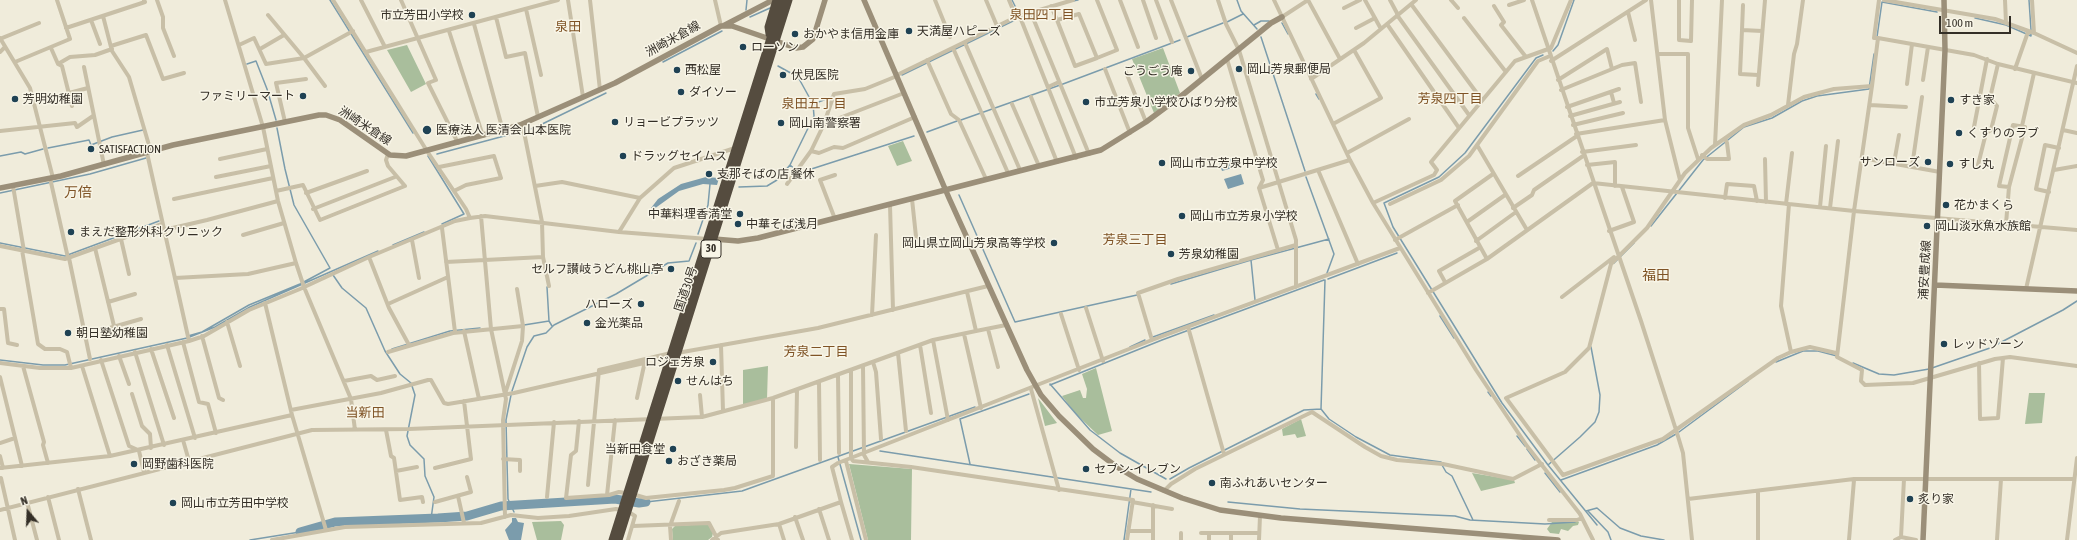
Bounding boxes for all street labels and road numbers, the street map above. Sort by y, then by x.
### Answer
street label: 洲崎米倉線 [643,18,703,60]
street label: 洲崎米倉線 [336,104,394,148]
road number: 30 [701,240,721,258]
street label: 浦安豊成線 [1916,240,1934,300]
street label: 国道30号 [671,264,701,314]

